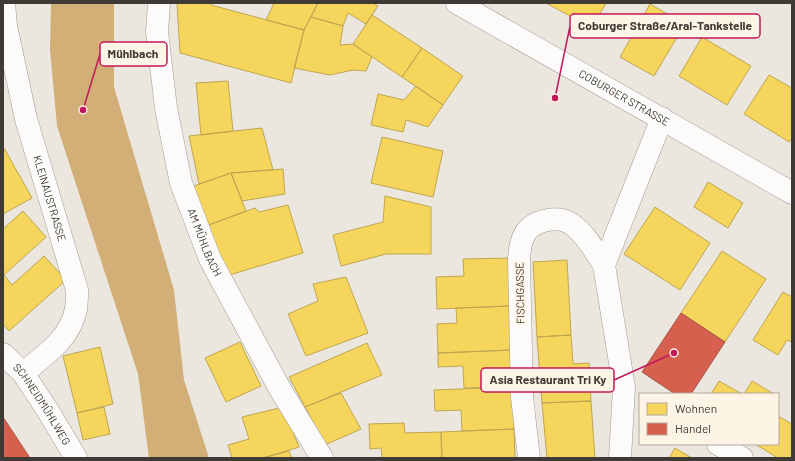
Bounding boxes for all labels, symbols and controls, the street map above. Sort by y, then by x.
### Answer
callout: Coburger Straße/Aral-Tankstelle [570,14,760,38]
text: Coburger Straße/Aral-Tankstelle [578,18,753,32]
callout: Mühlbach [100,42,167,66]
text: Mühlbach [108,46,158,60]
street label: COBURGER STRASSE [577,66,672,128]
street label: KLEINAUSTRASSE [31,154,69,243]
street label: AM MÜHLBACH [185,206,225,278]
street label: FISCHGASSE [512,262,527,324]
street label: SCHNEIDMÜHLWEG [11,360,74,447]
callout: Asia Restaurant Tri Ky [481,368,614,392]
text: Asia Restaurant Tri Ky [490,372,606,386]
legend [639,393,779,445]
text: Wohnen [675,401,717,415]
text: Handel [675,421,711,435]

